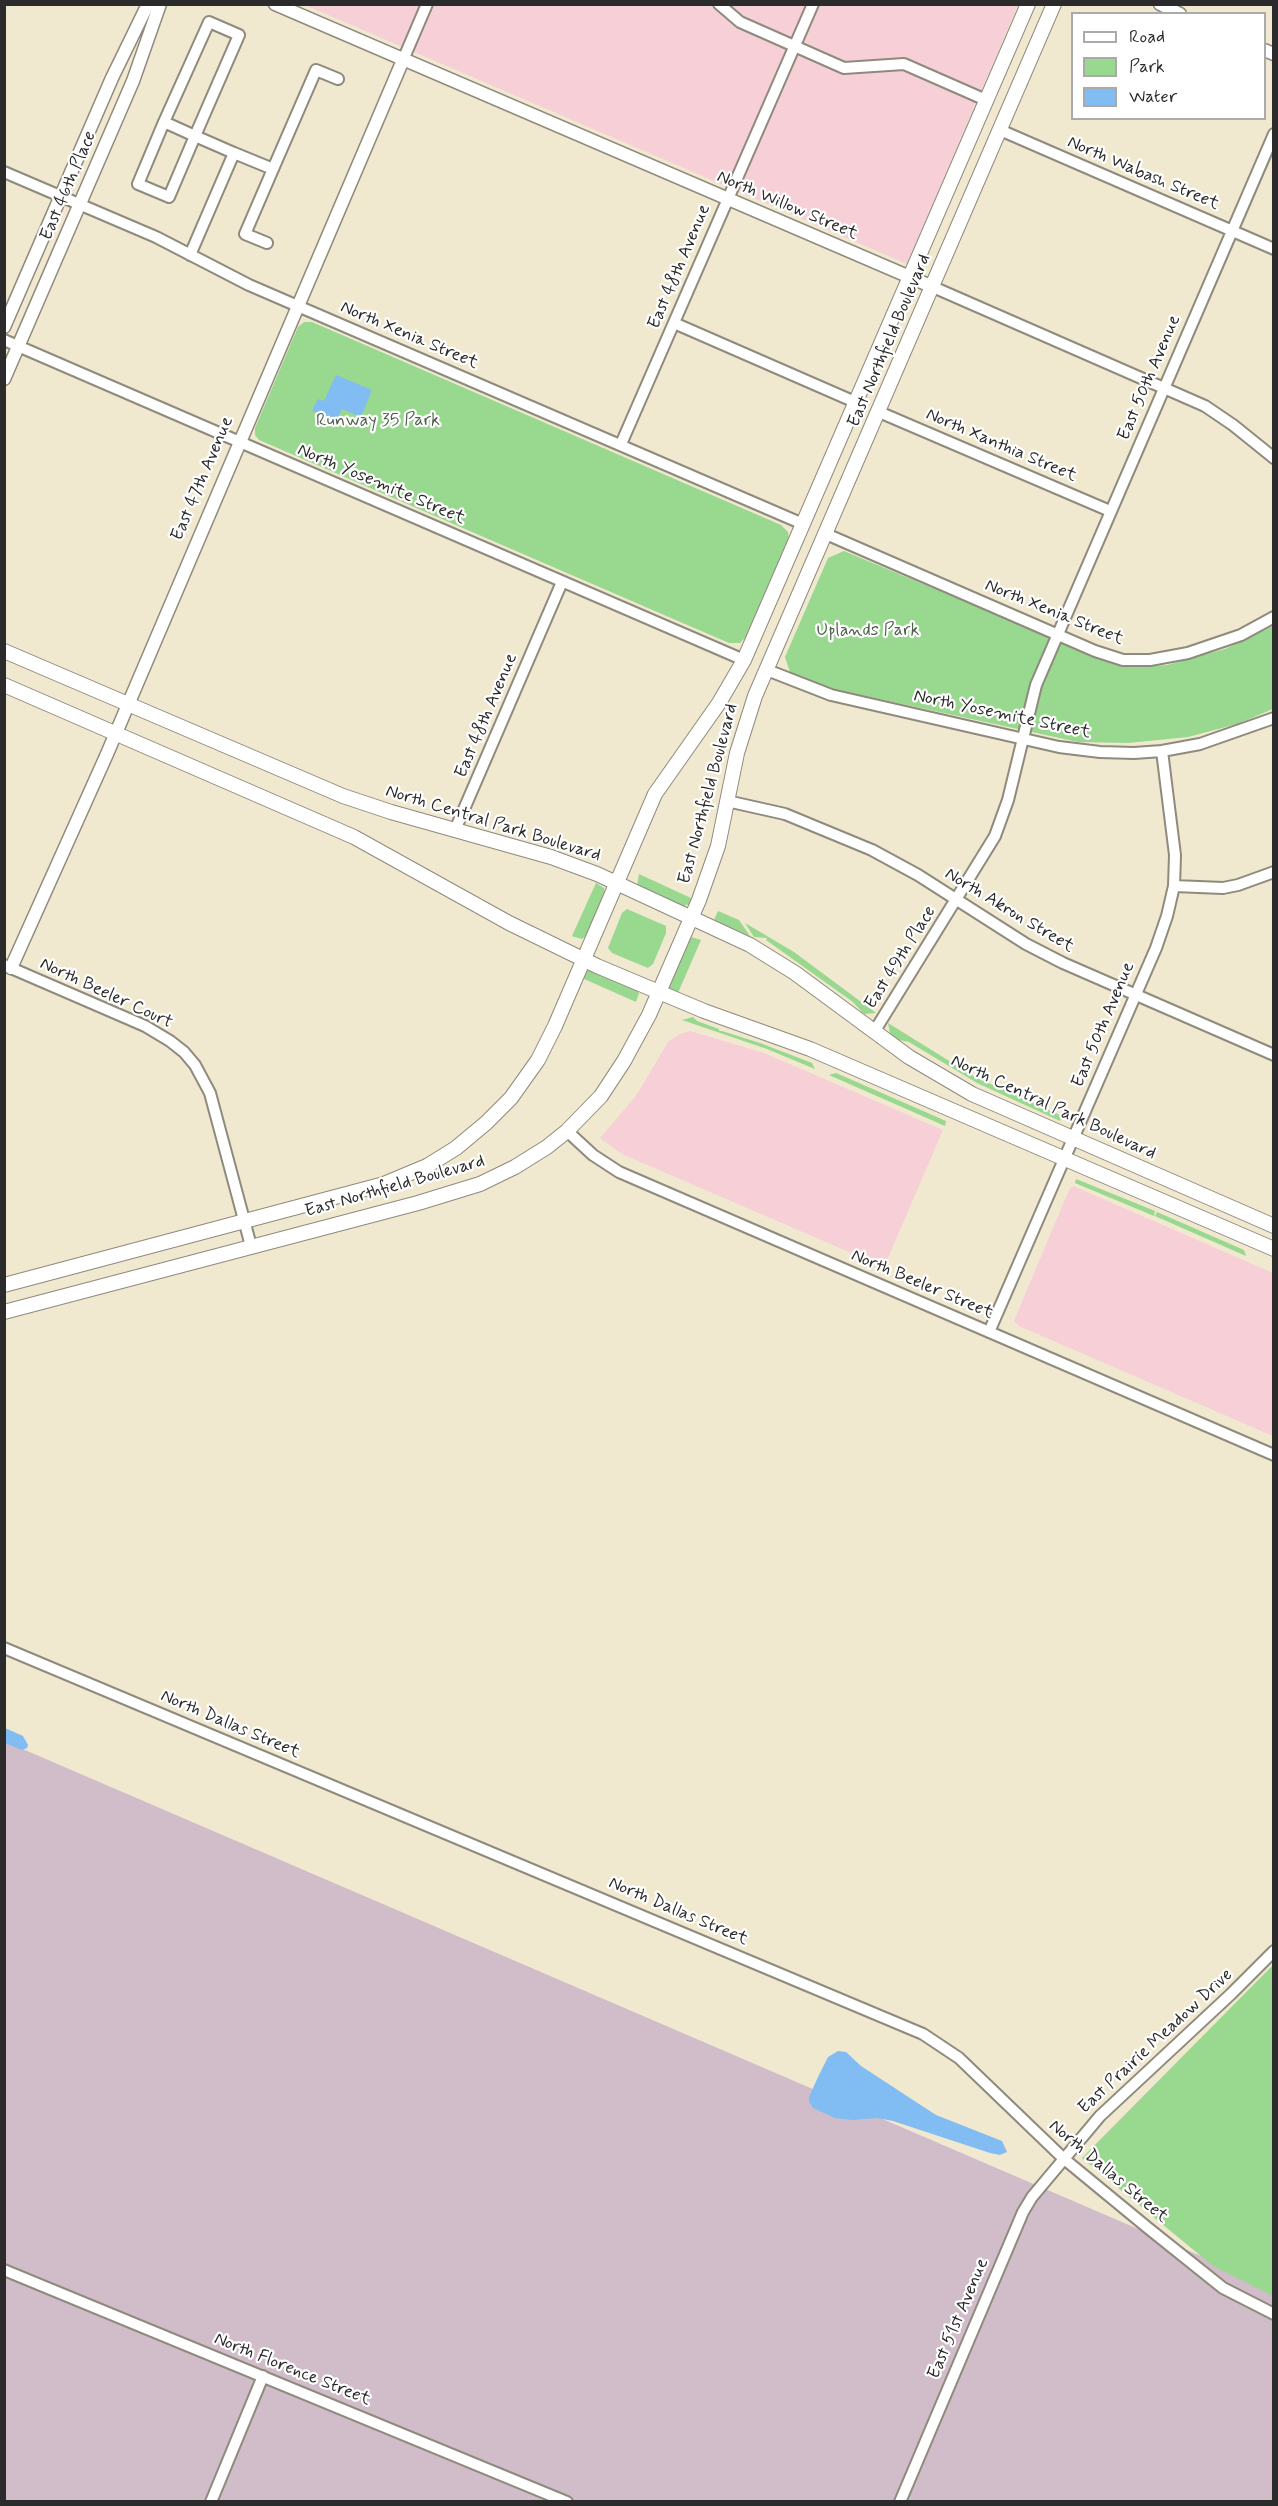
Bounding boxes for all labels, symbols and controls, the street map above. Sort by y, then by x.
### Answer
legend [1071,12,1266,120]
text: Road [1129,25,1165,49]
text: Park [1129,55,1165,79]
text: Water [1129,85,1177,109]
street label: East 46th Place [36,128,102,244]
street label: North Wabash Street [1064,132,1222,216]
street label: North Willow Street [713,167,861,245]
street label: East 48th Avenue [644,201,716,333]
street label: East Northfield Boulevard [844,251,936,431]
street label: North Xenia Street [337,297,481,375]
street label: East 50th Avenue [1114,312,1186,444]
street label: North Xanthia Street [922,404,1080,488]
park label: Runway 35 Park [316,410,440,432]
street label: East 47th Avenue [167,414,239,544]
street label: North Yosemite Street [294,440,468,530]
street label: North Xenia Street [981,575,1127,651]
park label: Uplands Park [817,620,919,642]
street label: East 48th Avenue [451,650,523,782]
street label: North Yosemite Street [912,686,1092,744]
street label: East Northfield Boulevard [675,701,743,887]
street label: North Central Park Boulevard [383,781,603,867]
street label: North Akron Street [940,864,1078,958]
street label: East 49th Place [861,902,941,1014]
street label: North Beeler Court [36,954,176,1034]
street label: East 50th Avenue [1068,959,1140,1091]
street label: North Central Park Boulevard [947,1051,1159,1165]
street label: East Northfield Boulevard [303,1151,487,1223]
street label: North Beeler Street [848,1245,996,1325]
street label: North Dallas Street [157,1686,303,1764]
street label: North Dallas Street [605,1873,751,1951]
street label: East Prairie Meadow Drive [1074,1965,1238,2119]
street label: North Dallas Street [1044,2116,1172,2228]
street label: East 51st Avenue [924,2255,994,2383]
street label: North Florence Street [211,2329,373,2411]

